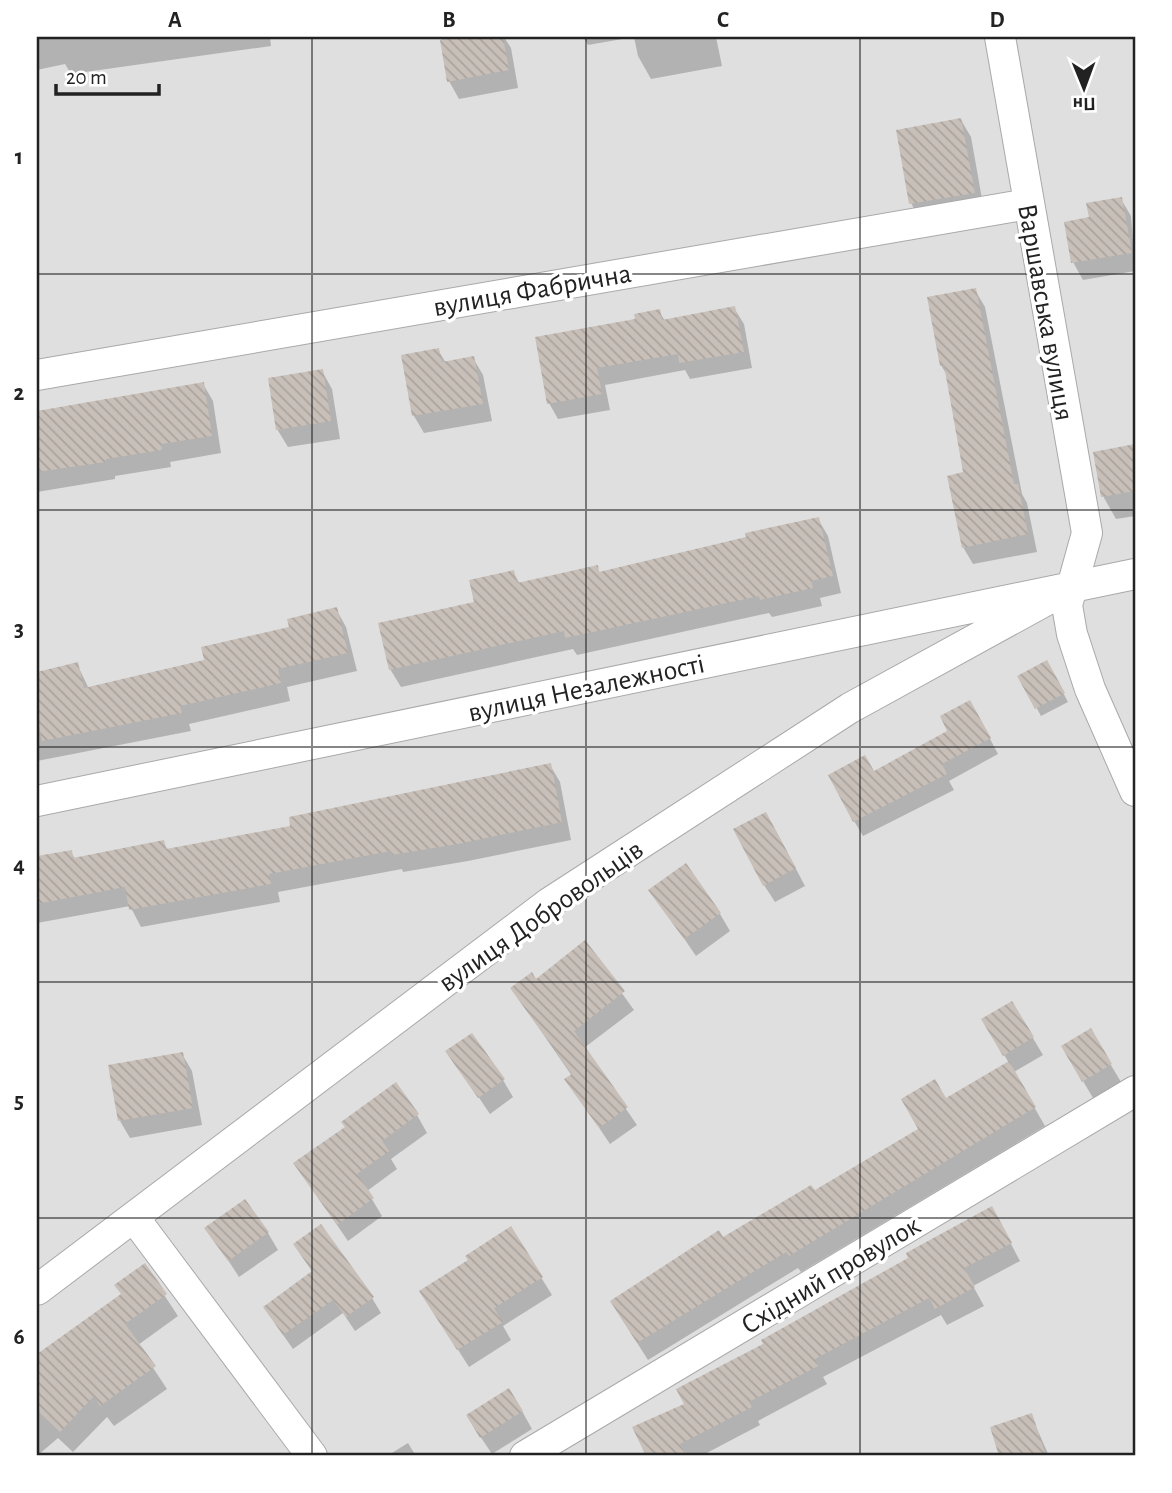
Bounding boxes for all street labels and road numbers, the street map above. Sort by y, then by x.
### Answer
street label: Варшавська вулиця [1012,202,1078,423]
street label: вулиця Фабрична [431,260,634,322]
street label: вулиця Незалежності [466,650,707,728]
street label: вулиця Добровольців [434,836,648,998]
street label: Східний провулок [737,1211,925,1340]

